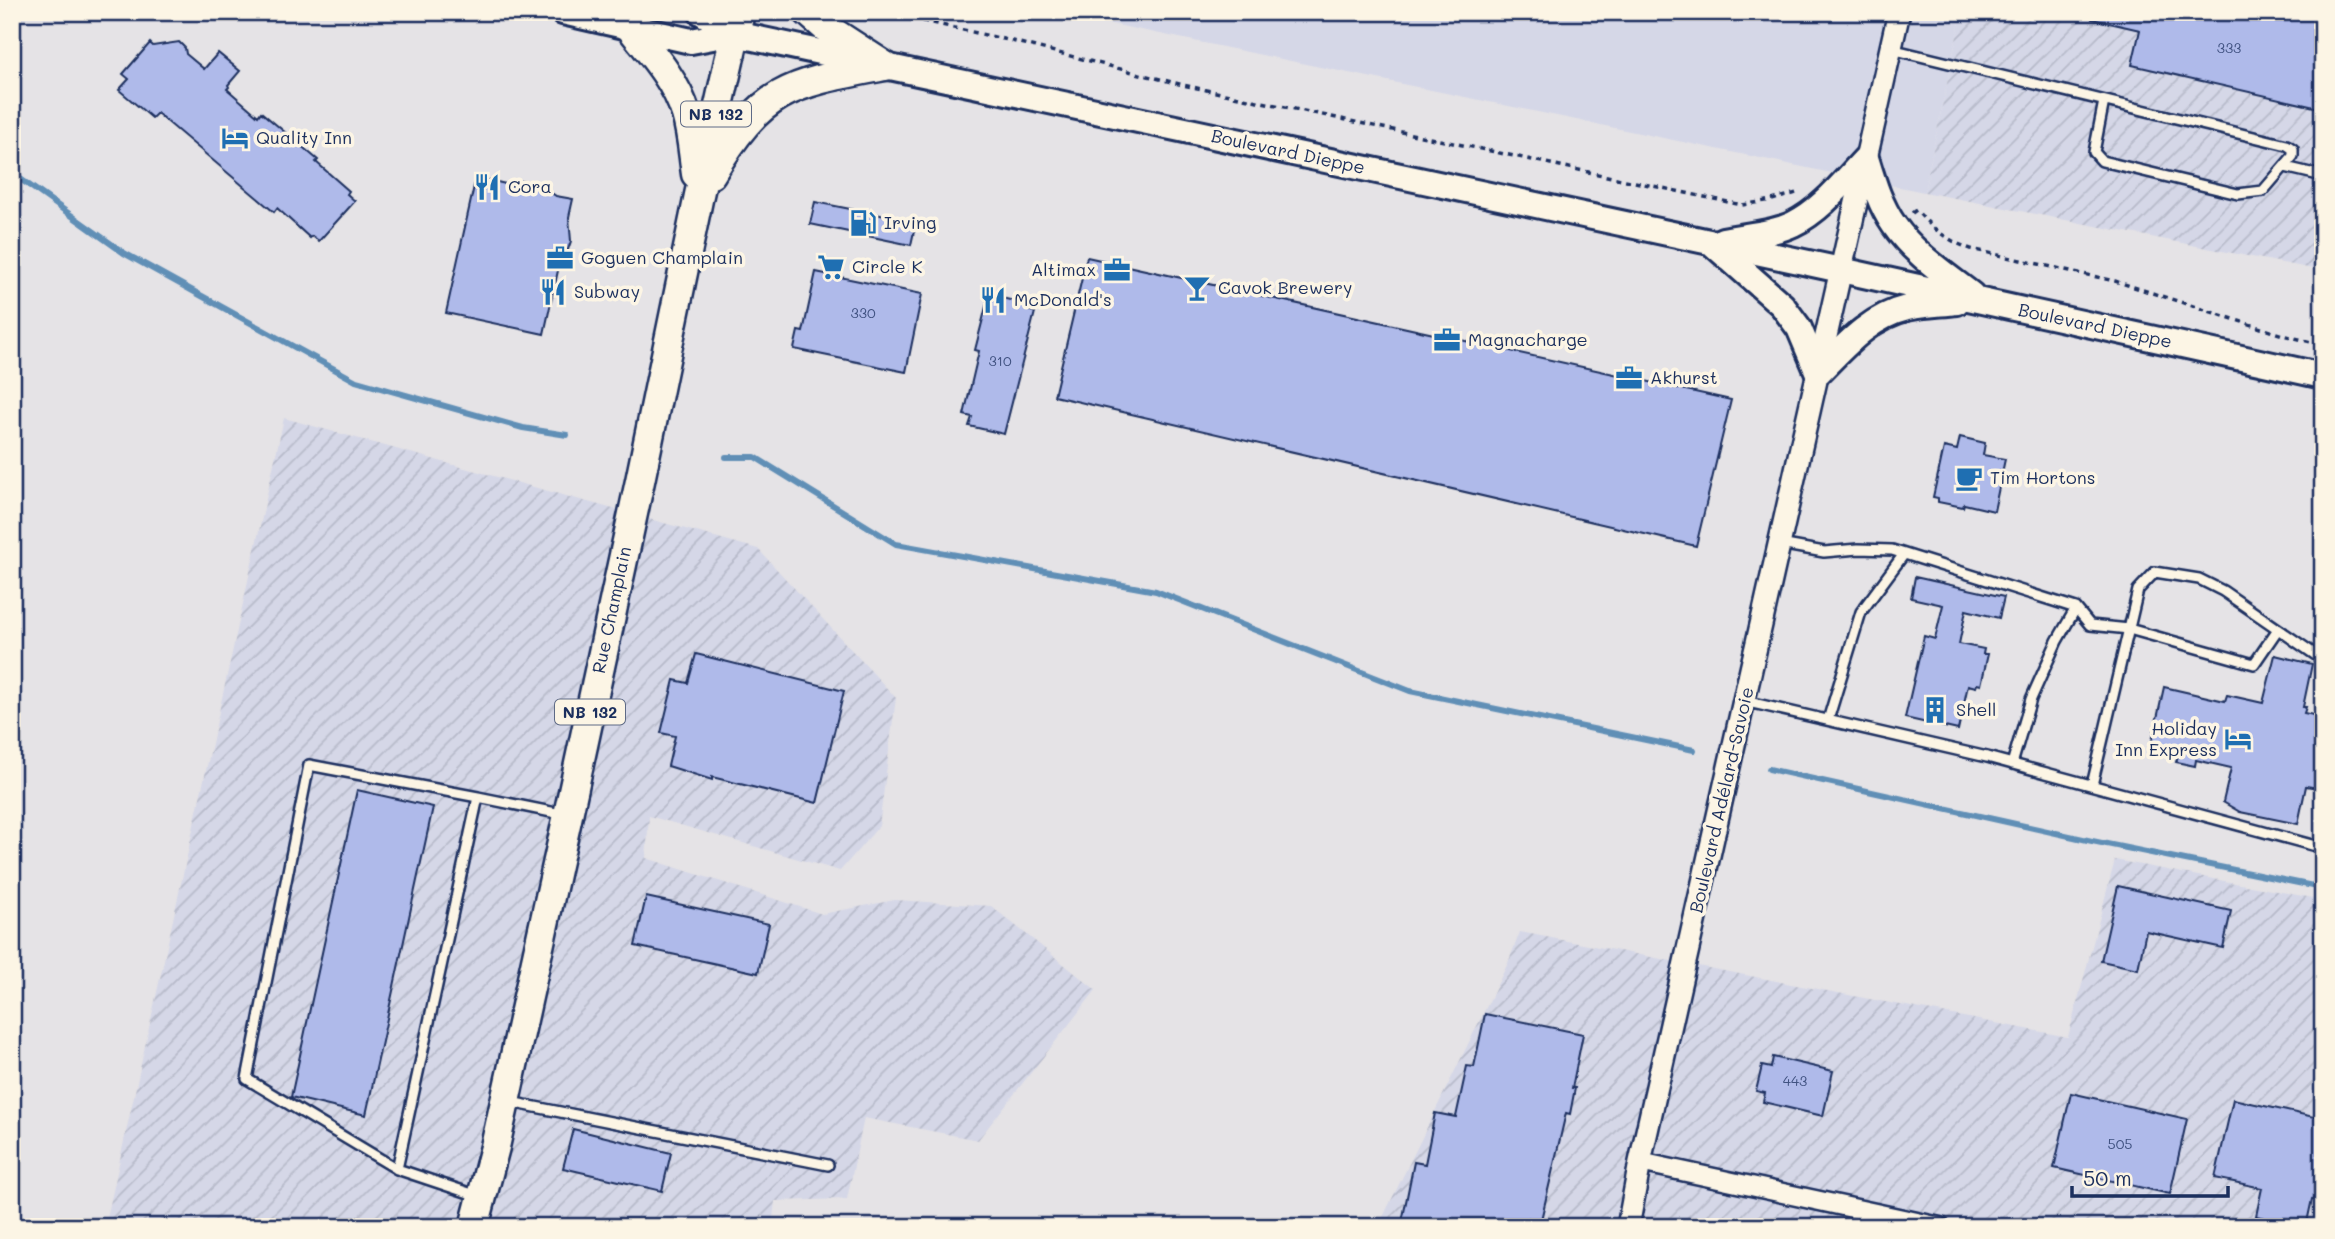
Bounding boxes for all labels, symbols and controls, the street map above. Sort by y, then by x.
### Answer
house number: 333 [2217,38,2241,57]
road number: NB 132 [681,102,751,126]
hotel icon: Quality Inn [220,123,250,153]
street label: Boulevard Dieppe [1209,123,1367,179]
place label: Quality Inn [256,125,352,149]
restaurant icon: Cora [472,172,502,202]
place label: Cora [508,174,552,198]
fuel station icon: Irving [848,208,878,238]
place label: Irving [884,210,936,234]
office icon: Goguen Champlain [545,243,575,273]
place label: Goguen Champlain [581,245,743,269]
supermarket icon: Circle K [816,252,846,282]
place label: Circle K [852,254,922,278]
office icon: Altimax [1102,255,1132,285]
place label: Altimax [1031,257,1096,281]
bar icon: Cavok Brewery [1182,273,1212,303]
place label: Cavok Brewery [1218,275,1352,299]
restaurant icon: Subway [538,277,568,307]
place label: Subway [574,279,640,303]
restaurant icon: McDonald's [978,285,1008,315]
place label: McDonald's [1014,287,1112,311]
street label: Boulevard Dieppe [2016,297,2174,353]
house number: 330 [850,303,876,322]
office icon: Magnacharge [1432,325,1462,355]
place label: Magnacharge [1468,327,1588,351]
house number: 310 [988,351,1012,370]
office icon: Akhurst [1614,363,1644,393]
place label: Akhurst [1650,365,1718,389]
cafe icon: Tim Hortons [1954,463,1984,493]
place label: Tim Hortons [1990,465,2096,489]
street label: Rue Champlain [586,544,636,675]
street label: Boulevard Adélard-Savoie [1683,684,1759,915]
building icon: Shell [1920,695,1950,725]
place label: Shell [1956,697,1996,721]
road number: NB 132 [555,699,625,724]
place label: Holiday Inn Express [2115,716,2217,761]
hotel icon: Holiday Inn Express [2223,724,2253,754]
house number: 443 [1783,1071,1807,1090]
house number: 505 [2108,1134,2132,1153]
scale bar [2072,1155,2228,1199]
text: 50 m [2083,1164,2132,1191]

